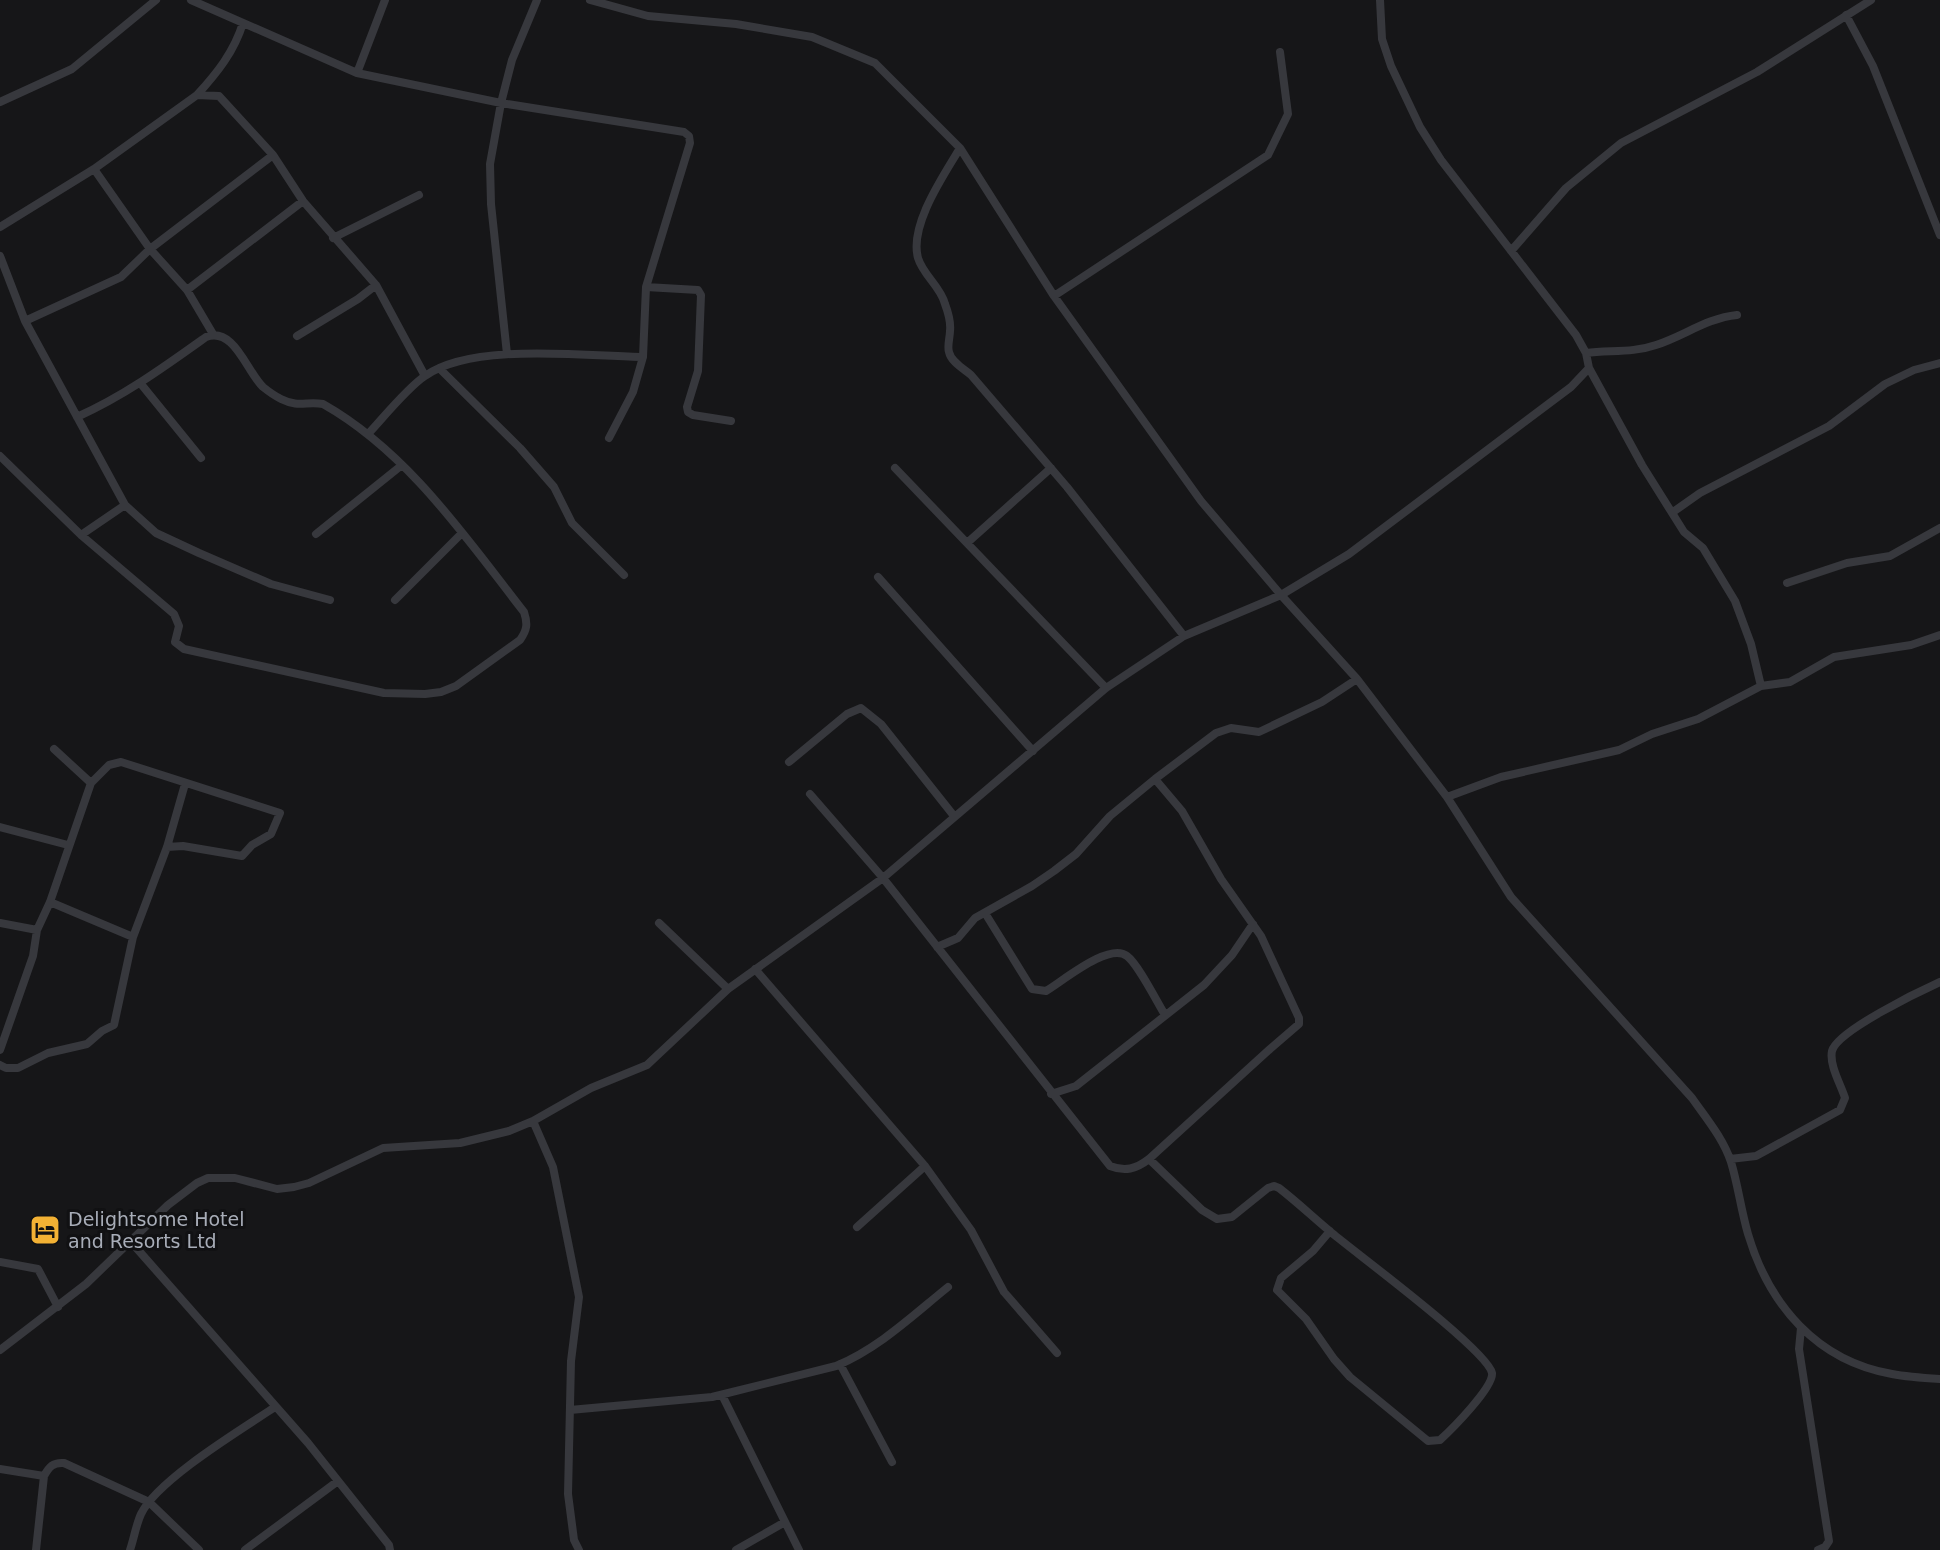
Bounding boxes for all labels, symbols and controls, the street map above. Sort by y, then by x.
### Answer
place label: Delightsome Hotel and Resorts Ltd [68,1208,245,1252]
hotel icon: Delightsome Hotel and Resorts Ltd [28,1213,62,1247]

